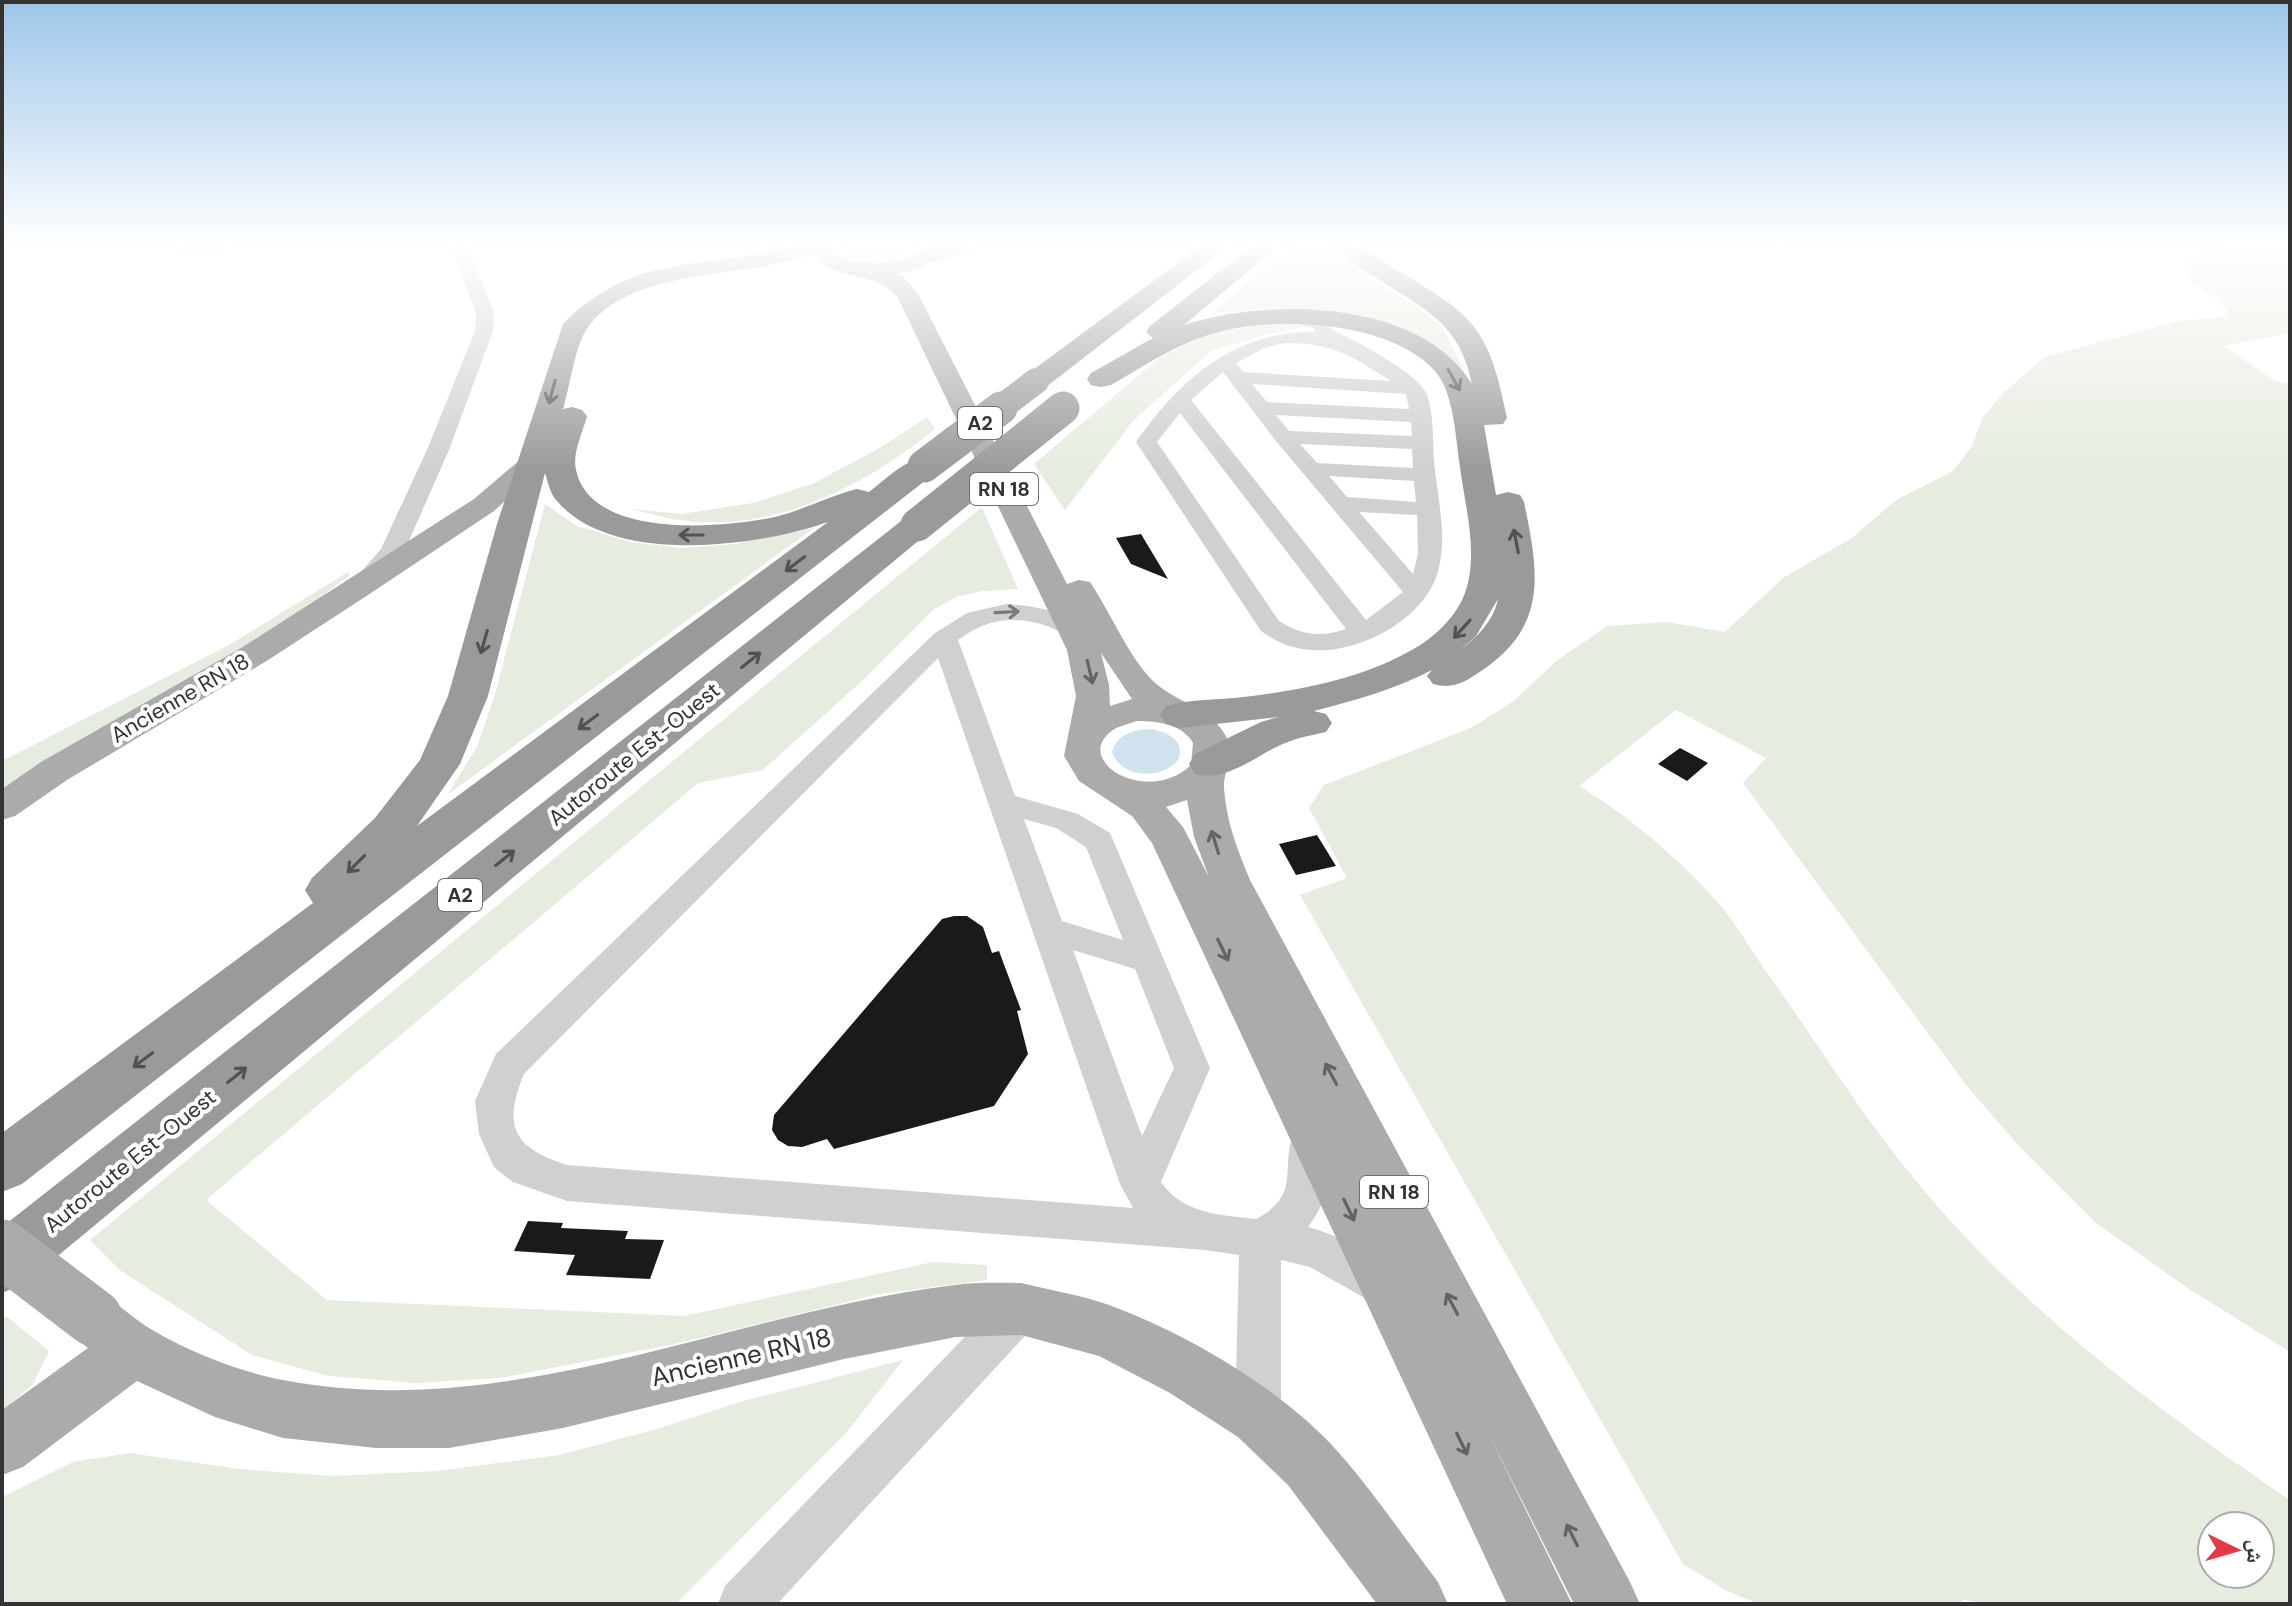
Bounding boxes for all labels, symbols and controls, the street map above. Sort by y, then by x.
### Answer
one-way arrow [1446,368,1462,391]
one-way arrow [544,378,559,404]
road number: A2 [958,407,1002,439]
road number: RN 18 [970,473,1038,505]
one-way arrow [678,527,705,543]
one-way arrow [1507,529,1522,554]
one-way arrow [785,556,806,573]
one-way arrow [993,604,1020,619]
one-way arrow [1453,618,1471,638]
one-way arrow [476,629,491,655]
street label: Ancienne RN 18 [105,647,255,749]
one-way arrow [740,651,761,669]
one-way arrow [1083,659,1098,685]
street label: Autoroute Est-Ouest [542,676,726,832]
one-way arrow [578,713,599,730]
one-way arrow [1207,829,1222,855]
one-way arrow [494,850,515,867]
one-way arrow [346,854,366,873]
road number: A2 [438,879,482,911]
one-way arrow [1216,938,1231,962]
one-way arrow [133,1051,155,1068]
one-way arrow [1322,1063,1338,1086]
one-way arrow [227,1066,248,1084]
street label: Autoroute Est-Ouest [38,1083,222,1239]
road number: RN 18 [1360,1176,1428,1208]
one-way arrow [1342,1197,1357,1221]
one-way arrow [1444,1293,1459,1316]
street label: Ancienne RN 18 [648,1320,834,1394]
one-way arrow [1455,1431,1470,1455]
north arrow [2196,1510,2276,1590]
one-way arrow [1563,1523,1579,1547]
text: ش [2240,1539,2271,1565]

